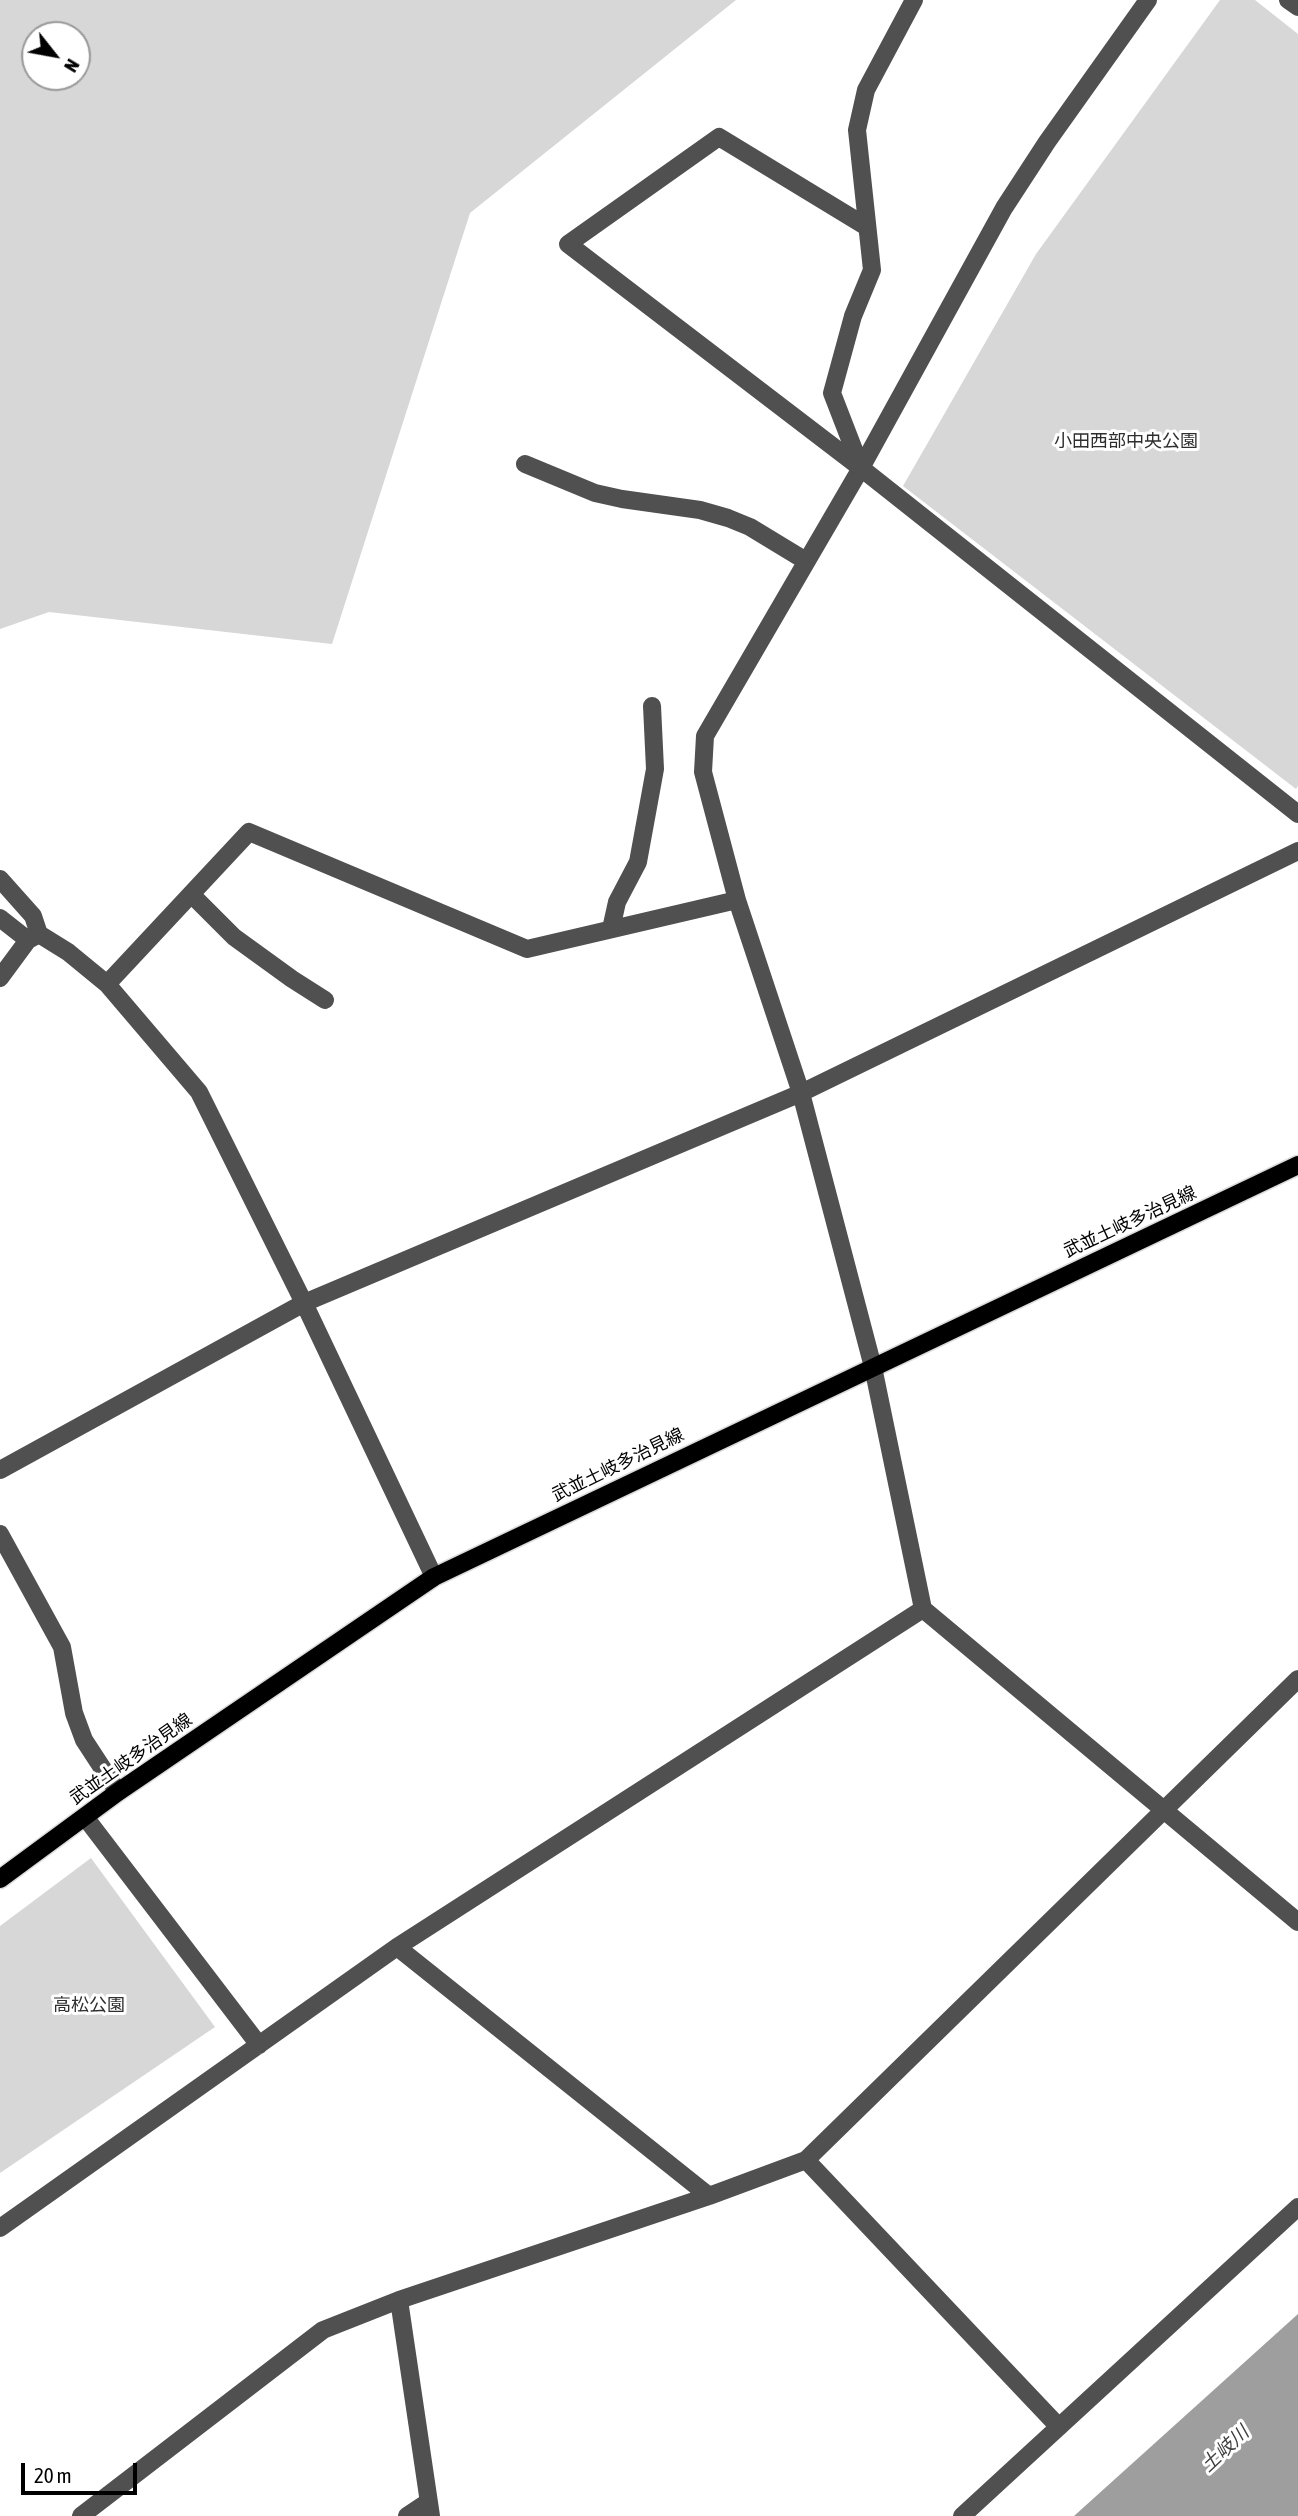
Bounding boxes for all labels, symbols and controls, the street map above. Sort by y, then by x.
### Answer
north arrow [21,21,91,91]
text: N [60,55,85,76]
park label: 小田西部中央公園 [1054,430,1198,452]
street label: 武並土岐多治見線 [1060,1182,1200,1262]
street label: 武並土岐多治見線 [549,1424,687,1506]
street label: 武並土岐多治見線 [66,1709,196,1809]
park label: 高松公園 [53,1994,125,2016]
water label: 土岐川 [1196,2421,1254,2477]
scale bar [24,2450,140,2494]
text: 20 m [34,2463,72,2487]

